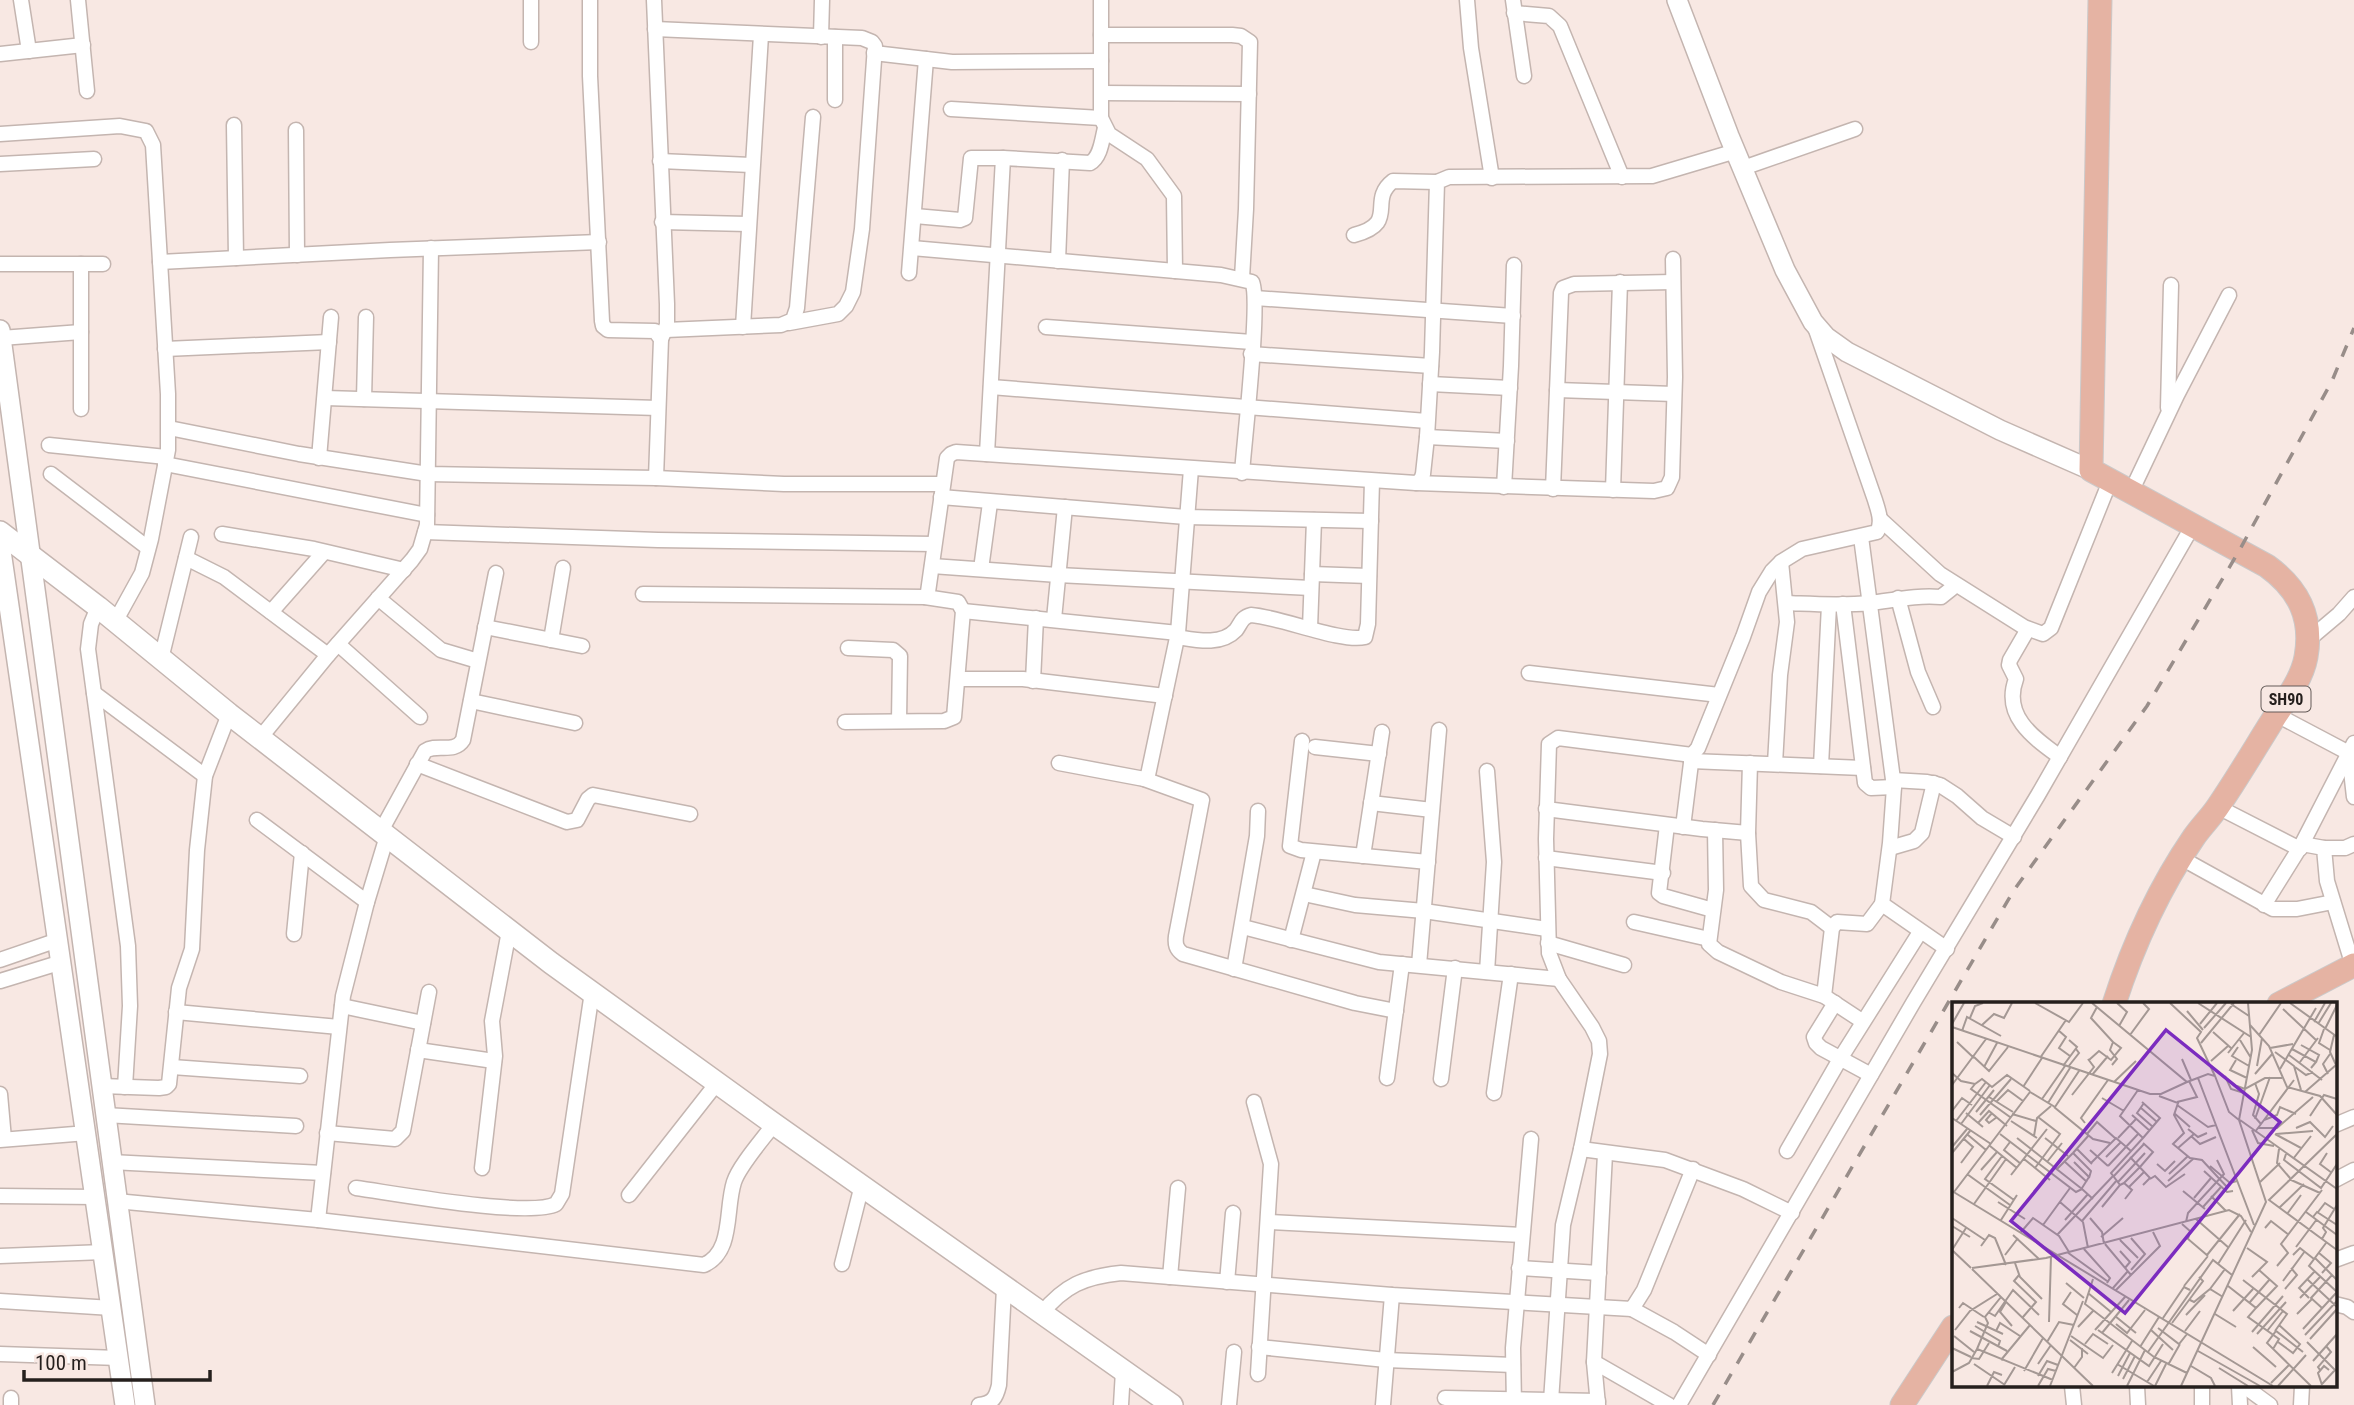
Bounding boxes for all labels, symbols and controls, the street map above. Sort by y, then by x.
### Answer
road number: SH90 [2262,686,2310,712]
inset map [1952,1002,2336,1388]
scale bar [24,1338,210,1382]
text: 100 m [35,1351,87,1375]

